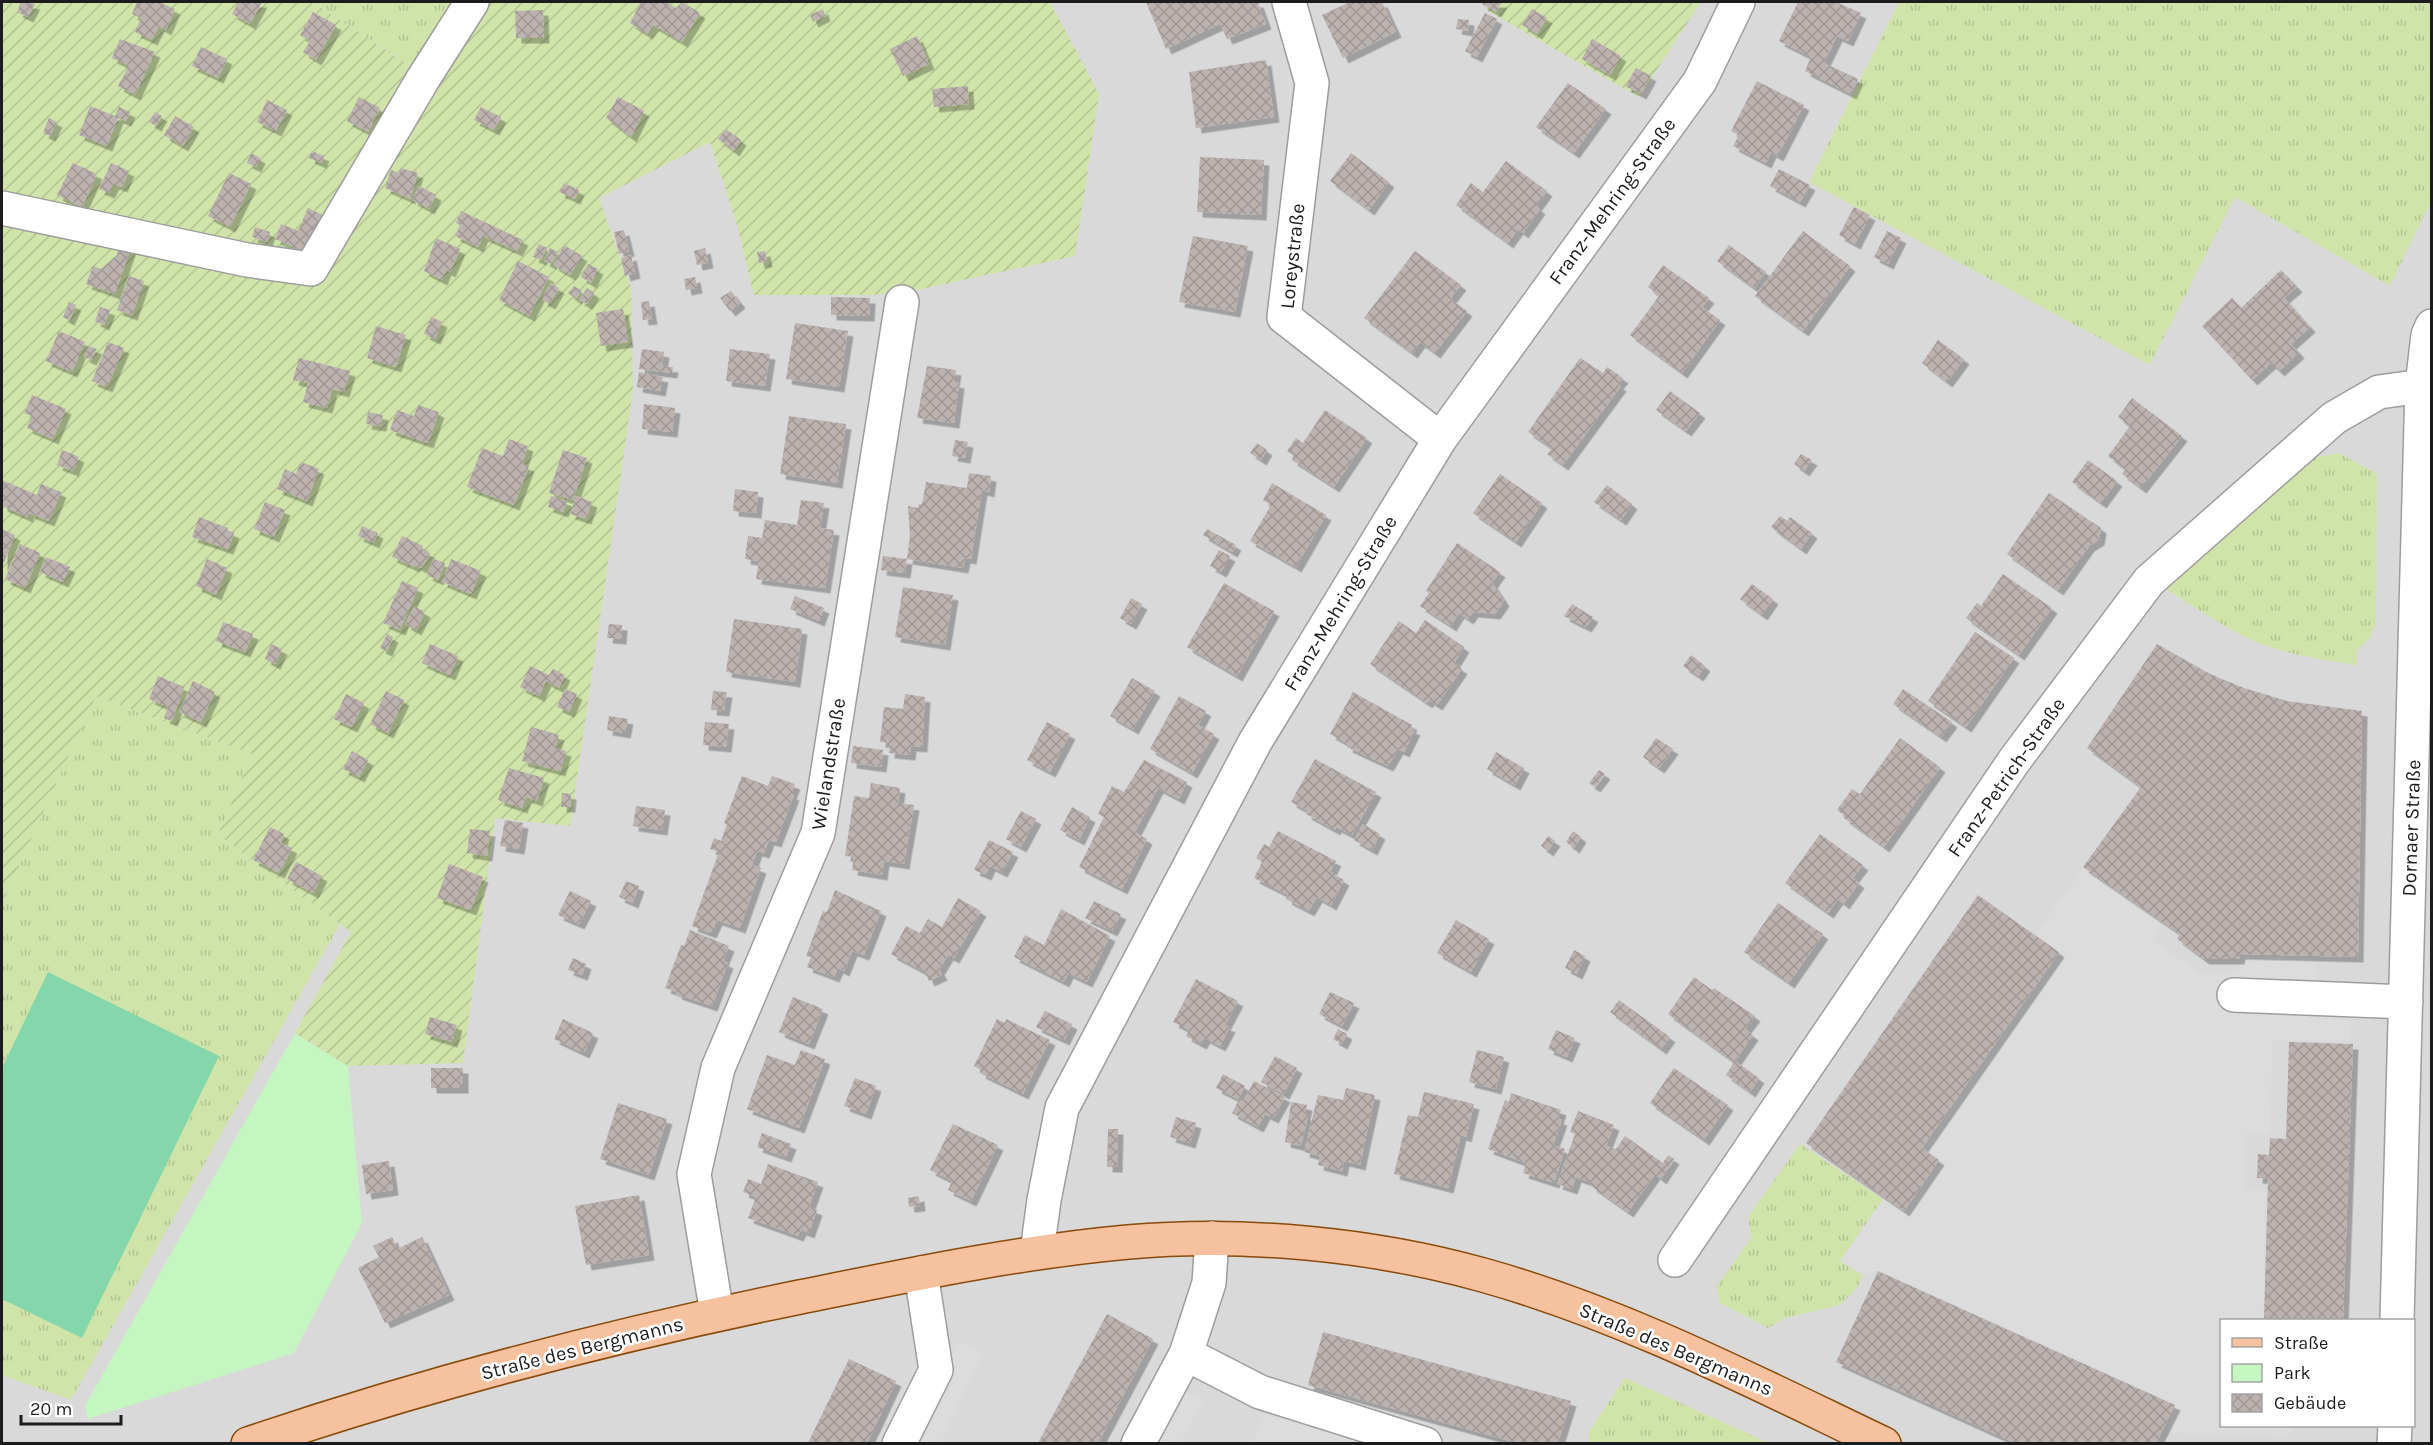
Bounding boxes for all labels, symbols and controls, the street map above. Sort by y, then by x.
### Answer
street label: Franz-Mehring-Straße [1544,113,1681,289]
street label: Loreystraße [1276,202,1309,310]
street label: Franz-Mehring-Straße [1279,511,1402,695]
street label: Franz-Petrich-Straße [1943,693,2070,861]
street label: Wielandstraße [807,696,850,832]
street label: Dornaer Straße [2398,759,2425,897]
street label: Straße des Bergmanns [1576,1298,1776,1401]
street label: Straße des Bergmanns [479,1312,686,1385]
legend [2220,1319,2415,1427]
text: Straße [2274,1332,2328,1354]
text: Park [2274,1362,2311,1384]
scale bar [21,1388,122,1426]
text: Gebäude [2274,1392,2346,1414]
text: 20 m [30,1398,72,1420]

